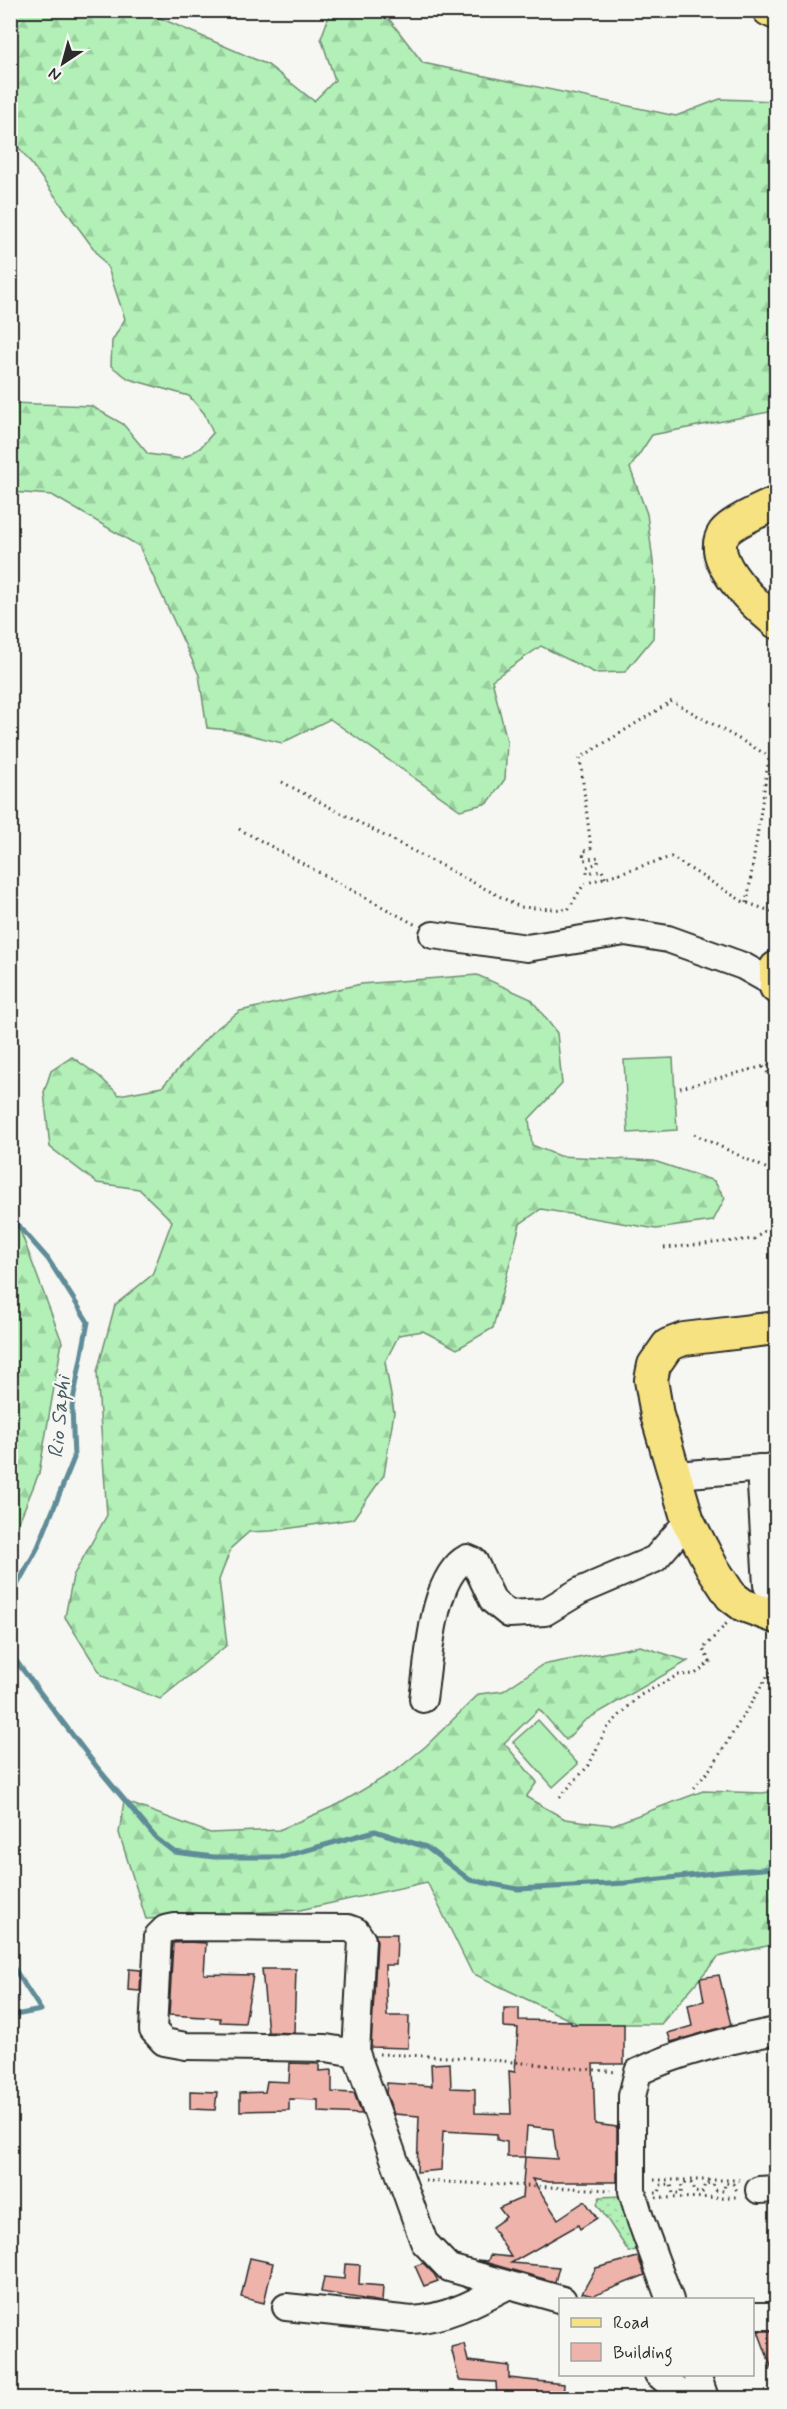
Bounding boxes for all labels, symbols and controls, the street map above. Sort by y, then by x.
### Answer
north arrow [33,33,93,93]
text: N [45,62,66,86]
water label: Rio Saphi [42,1373,78,1460]
legend [559,2298,754,2376]
text: Road [613,2311,649,2335]
text: Building [613,2341,673,2367]

